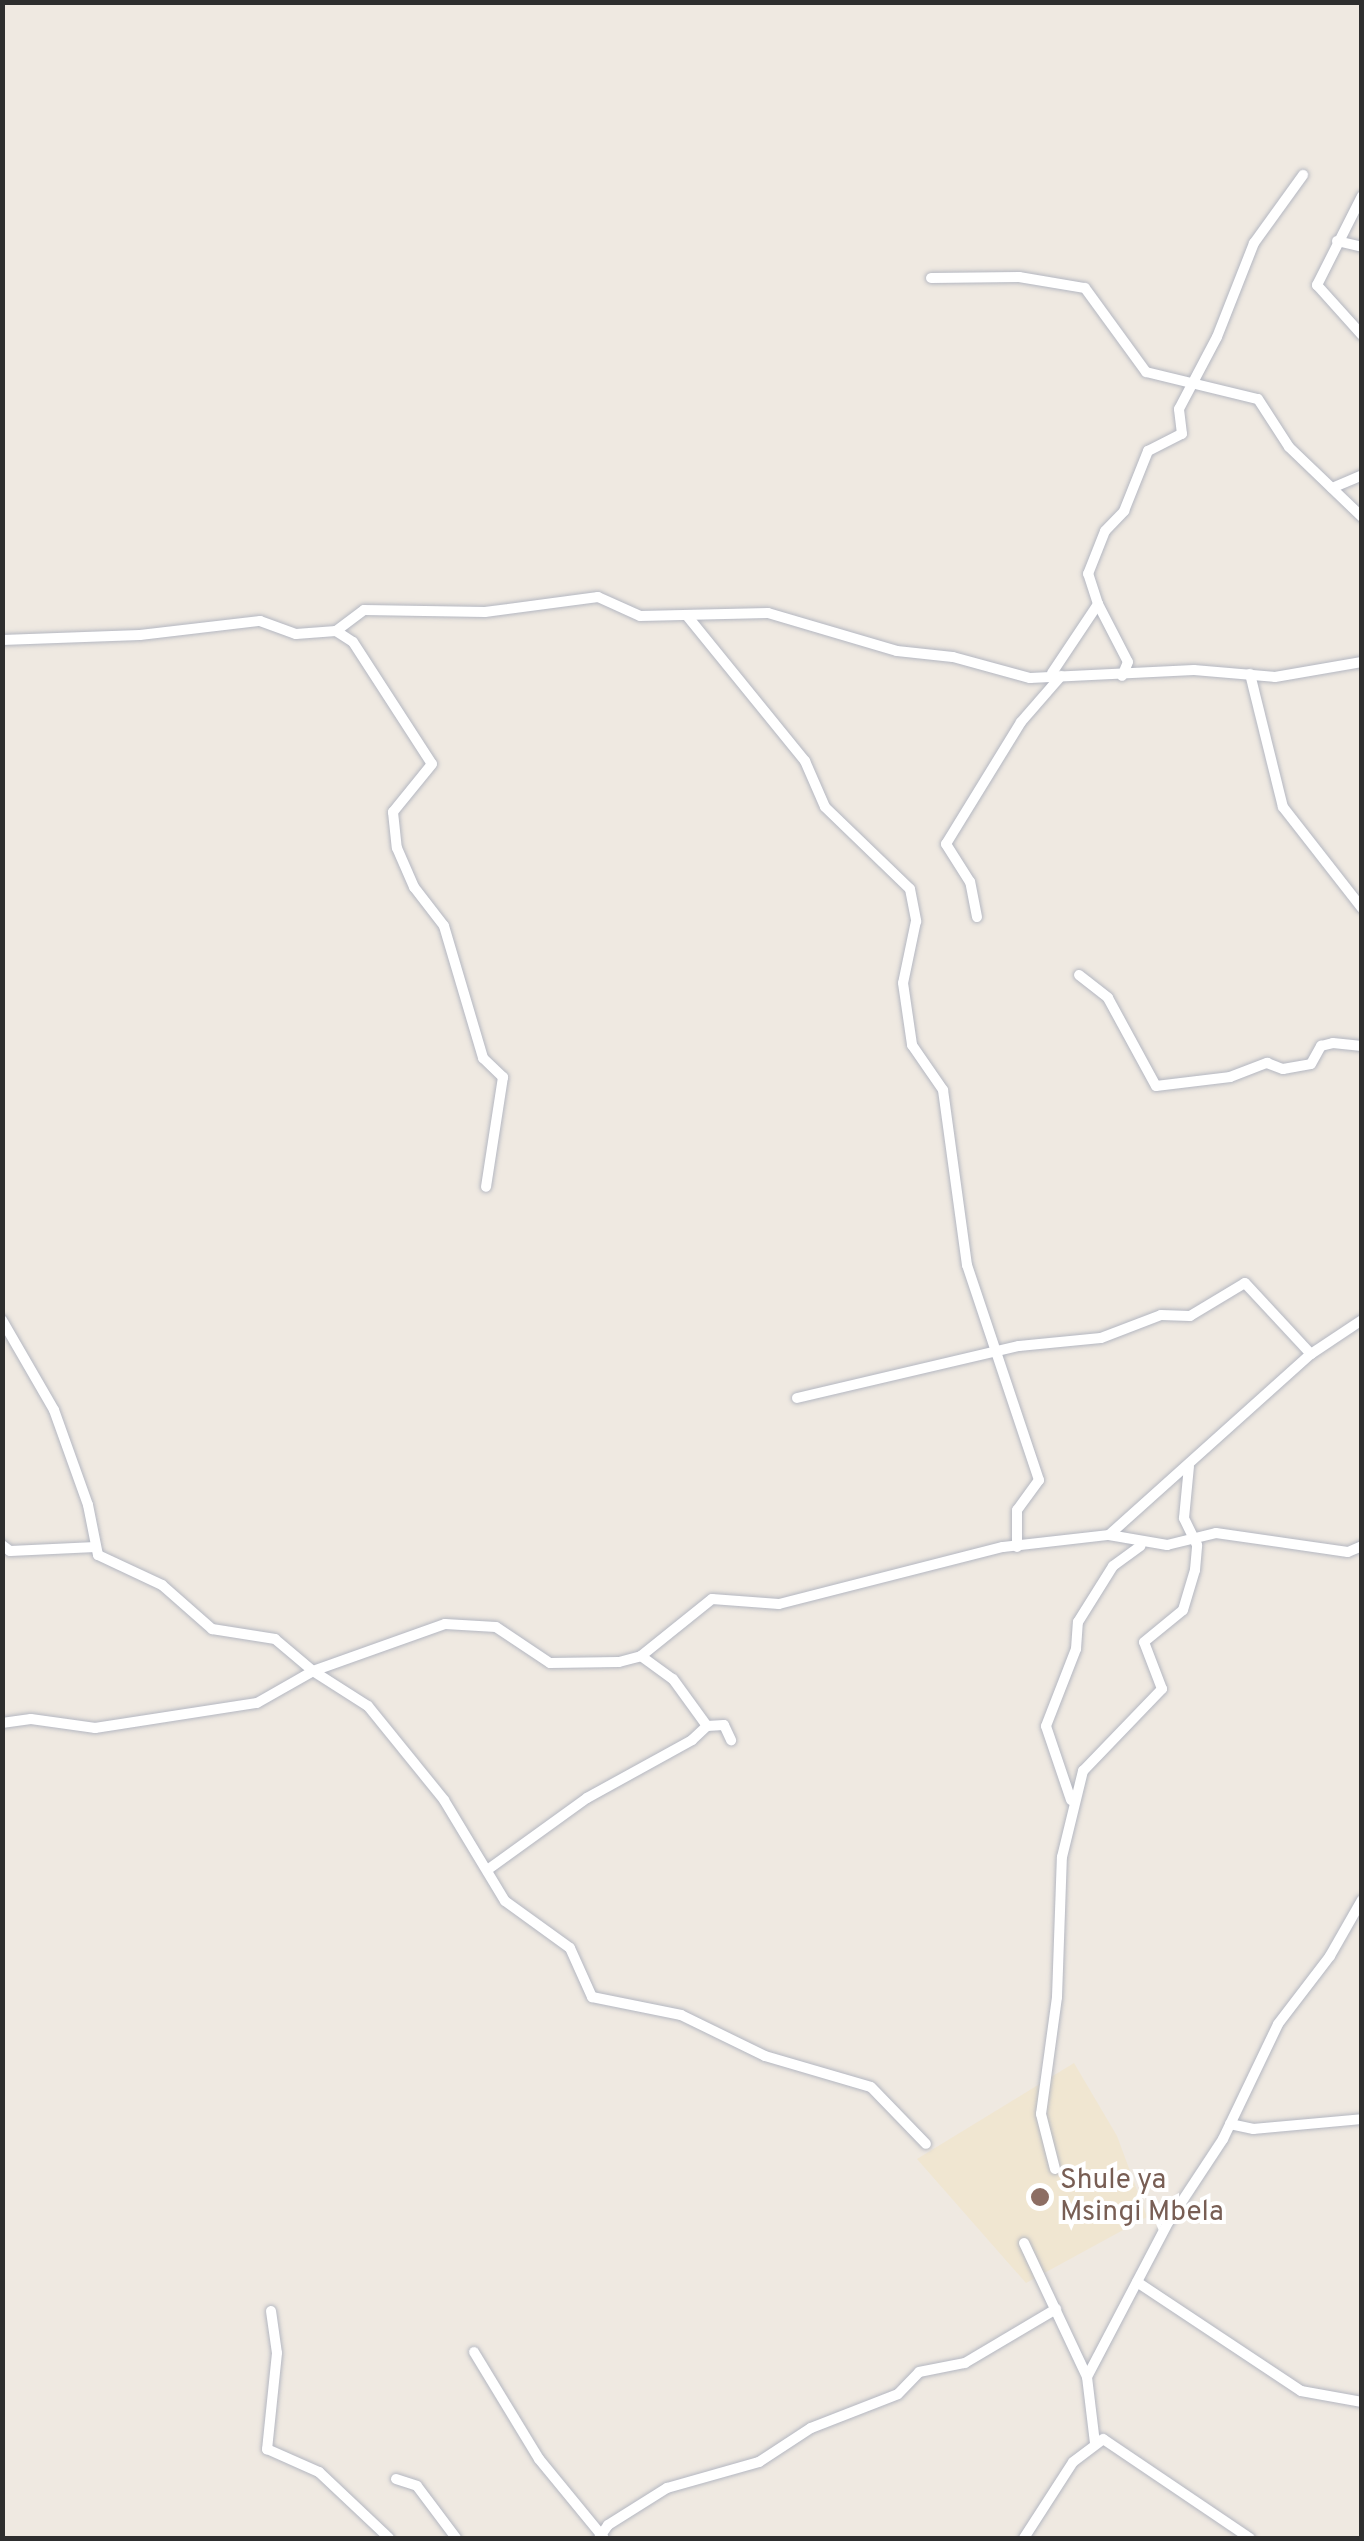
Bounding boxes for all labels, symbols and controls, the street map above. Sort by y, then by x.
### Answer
place label: Shule ya Msingi Mbela [1060,2164,1224,2230]
marker: Shule ya Msingi Mbela [1029,2186,1051,2208]

